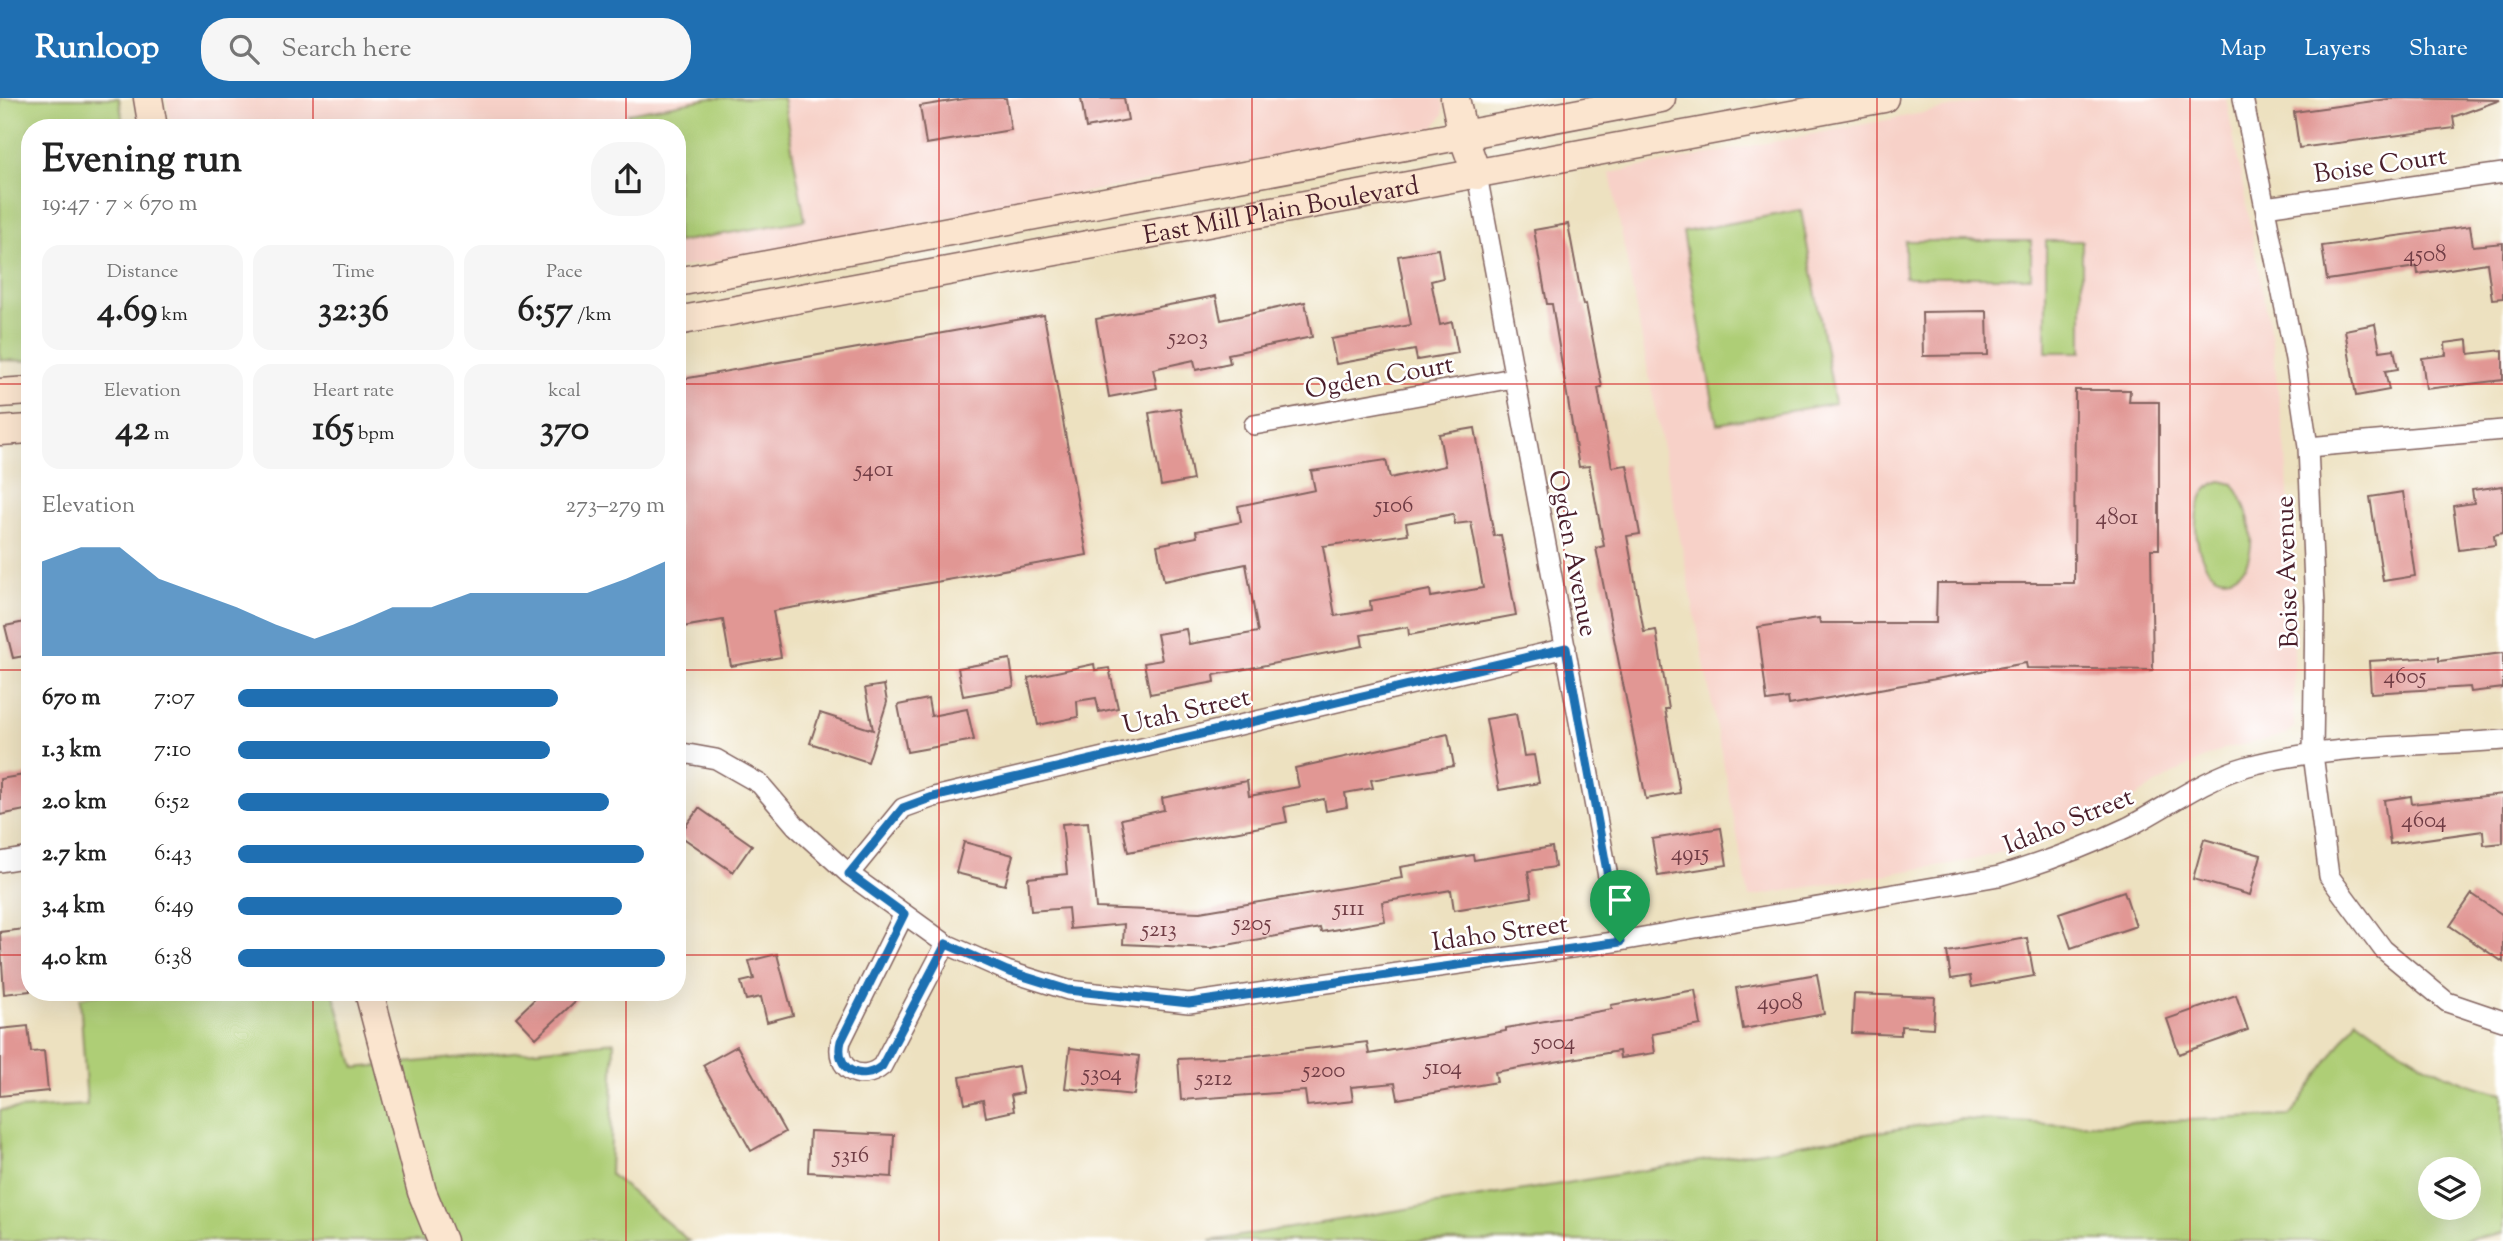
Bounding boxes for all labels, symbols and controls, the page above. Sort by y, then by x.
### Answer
search box [201,18,691,81]
text: Runloop [35,25,159,73]
icon: search [225,30,263,68]
text: Search here [281,31,412,68]
text: Map [2220,32,2266,66]
text: Layers [2304,32,2371,66]
text: Share [2409,32,2468,66]
text: Evening run [42,135,242,189]
street label: Boise Court [2311,139,2449,194]
button: share [591,142,665,216]
street label: East Mill Plain Boulevard [1140,168,1423,256]
text: 19:47 · 7 × 670 m [42,188,198,221]
house number: 4508 [2403,239,2447,272]
text: Distance [107,259,178,286]
text: Time [332,259,375,286]
text: Pace [546,259,583,286]
text: 4.69 [97,286,158,337]
text: 32:36 [318,286,389,337]
text: 6:57 [517,286,573,337]
text: km [158,302,188,329]
text: /km [573,302,612,329]
house number: 5203 [1166,322,1208,355]
street label: Ogden Court [1302,347,1457,410]
text: Elevation [104,378,181,405]
text: Heart rate [313,378,394,405]
text: kcal [548,378,581,405]
text: 42 [116,405,150,456]
text: 165 [313,405,354,456]
text: 370 [540,405,589,456]
text: m [150,421,169,448]
text: bpm [354,421,394,448]
house number: 5401 [852,454,894,487]
street label: Ogden Avenue [1537,467,1606,640]
text: Elevation [42,490,135,523]
text: 273–279 m [565,490,665,523]
house number: 5106 [1372,490,1414,523]
street label: Boise Avenue [2267,495,2310,649]
house number: 4801 [2096,502,2139,535]
house number: 4605 [2384,661,2427,694]
street label: Utah Street [1119,680,1254,745]
text: 670 m [42,682,101,715]
text: 7:07 [154,682,195,715]
text: 1.3 km [42,734,101,767]
text: 7:10 [154,734,191,767]
street label: Idaho Street [1998,779,2140,865]
text: 2.0 km [42,786,107,819]
text: 6:52 [154,786,190,819]
house number: 4604 [2401,805,2447,838]
text: 2.7 km [42,838,107,871]
text: 6:43 [154,838,192,871]
house number: 4915 [1671,838,1709,871]
pin [1590,870,1650,942]
icon: arrive [1601,881,1639,919]
text: 3.4 km [42,890,105,923]
text: 6:49 [154,890,194,923]
house number: 5111 [1331,893,1365,926]
street label: Idaho Street [1430,907,1571,962]
house number: 5205 [1231,908,1271,941]
house number: 5213 [1139,914,1177,947]
text: 4.0 km [42,942,107,975]
text: 6:38 [154,942,192,975]
house number: 4908 [1757,987,1803,1020]
house number: 5004 [1531,1027,1575,1060]
house number: 5104 [1422,1052,1462,1085]
house number: 5200 [1301,1055,1345,1088]
house number: 5304 [1080,1058,1122,1091]
house number: 5212 [1193,1063,1233,1096]
house number: 5316 [831,1140,869,1173]
map controls [2418,1157,2481,1220]
button: layers [2418,1157,2481,1220]

